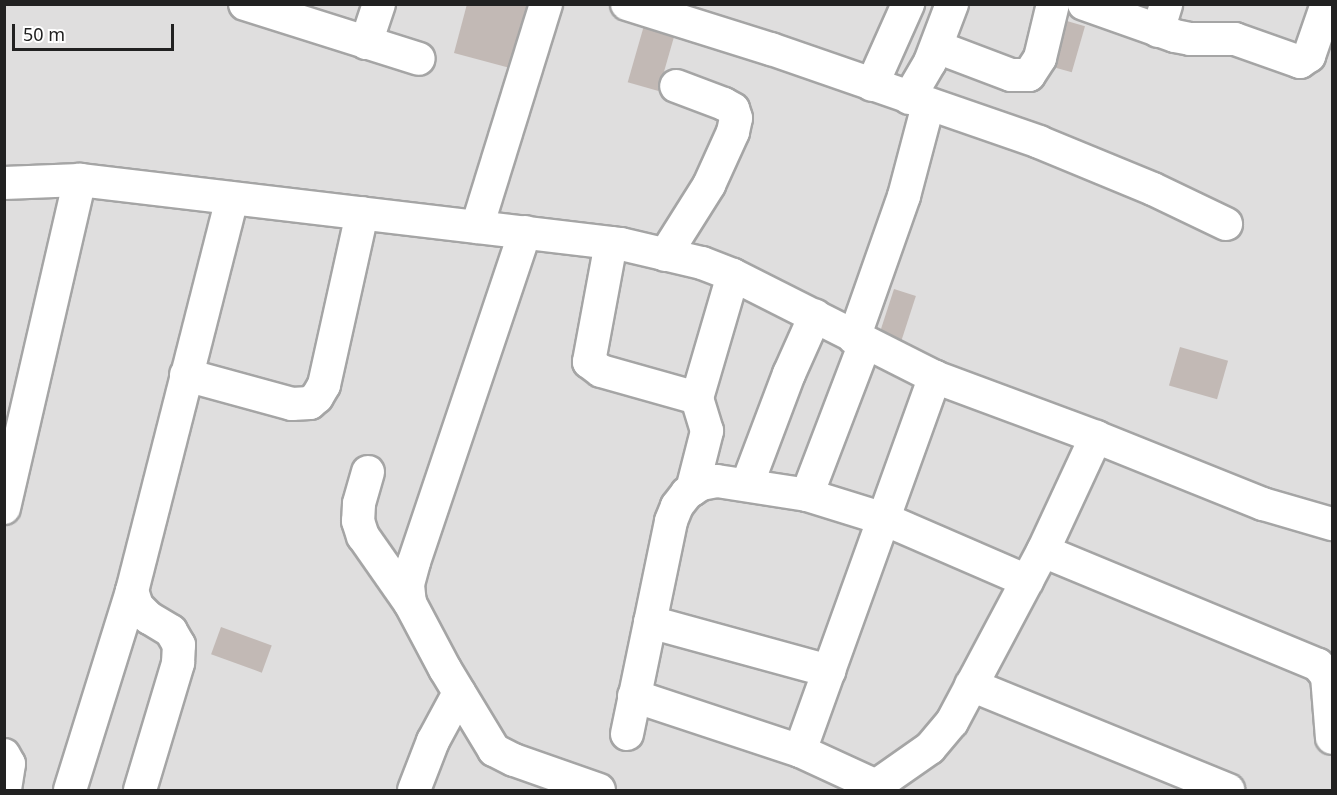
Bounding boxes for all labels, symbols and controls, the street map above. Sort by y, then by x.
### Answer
scale bar [15,12,177,50]
text: 50 m [23,22,65,46]

